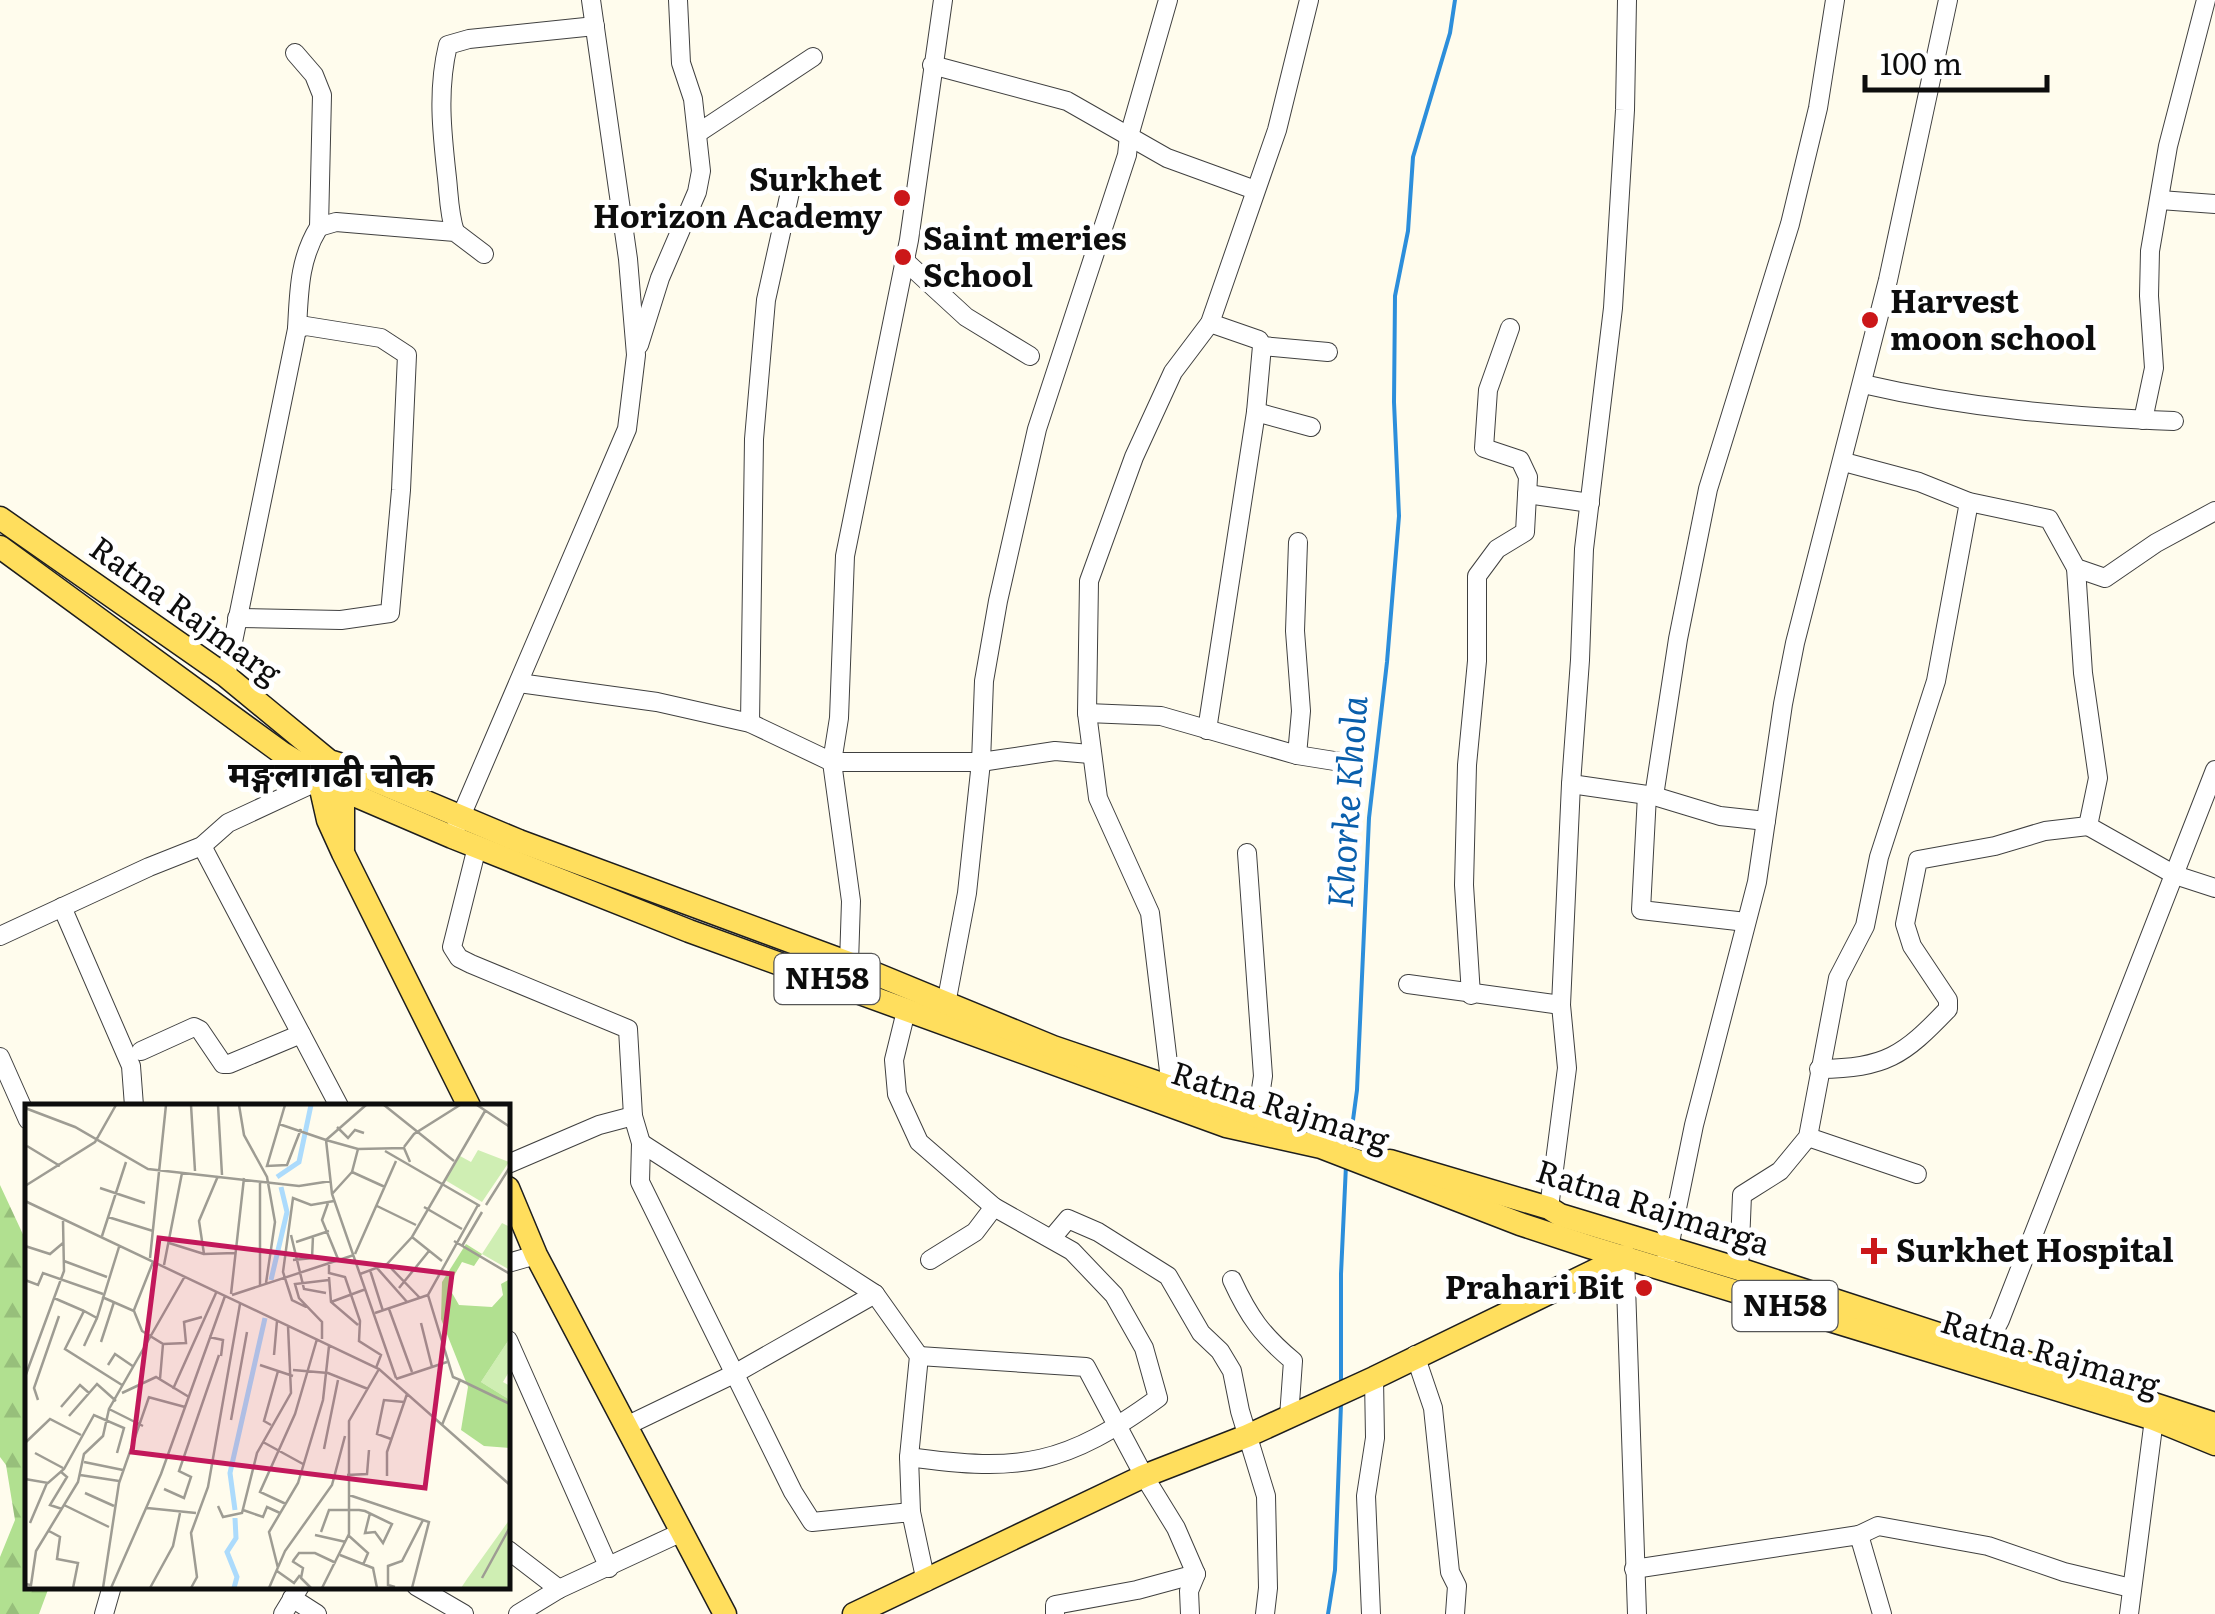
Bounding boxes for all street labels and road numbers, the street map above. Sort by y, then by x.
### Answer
street label: Ratna Rajmarg [81,523,293,695]
road number: NH58 [774,954,880,1004]
street label: Ratna Rajmarg [1166,1046,1396,1162]
street label: Ratna Rajmarga [1531,1145,1778,1266]
road number: NH58 [1732,1281,1838,1331]
street label: Ratna Rajmarg [1936,1295,2166,1407]

